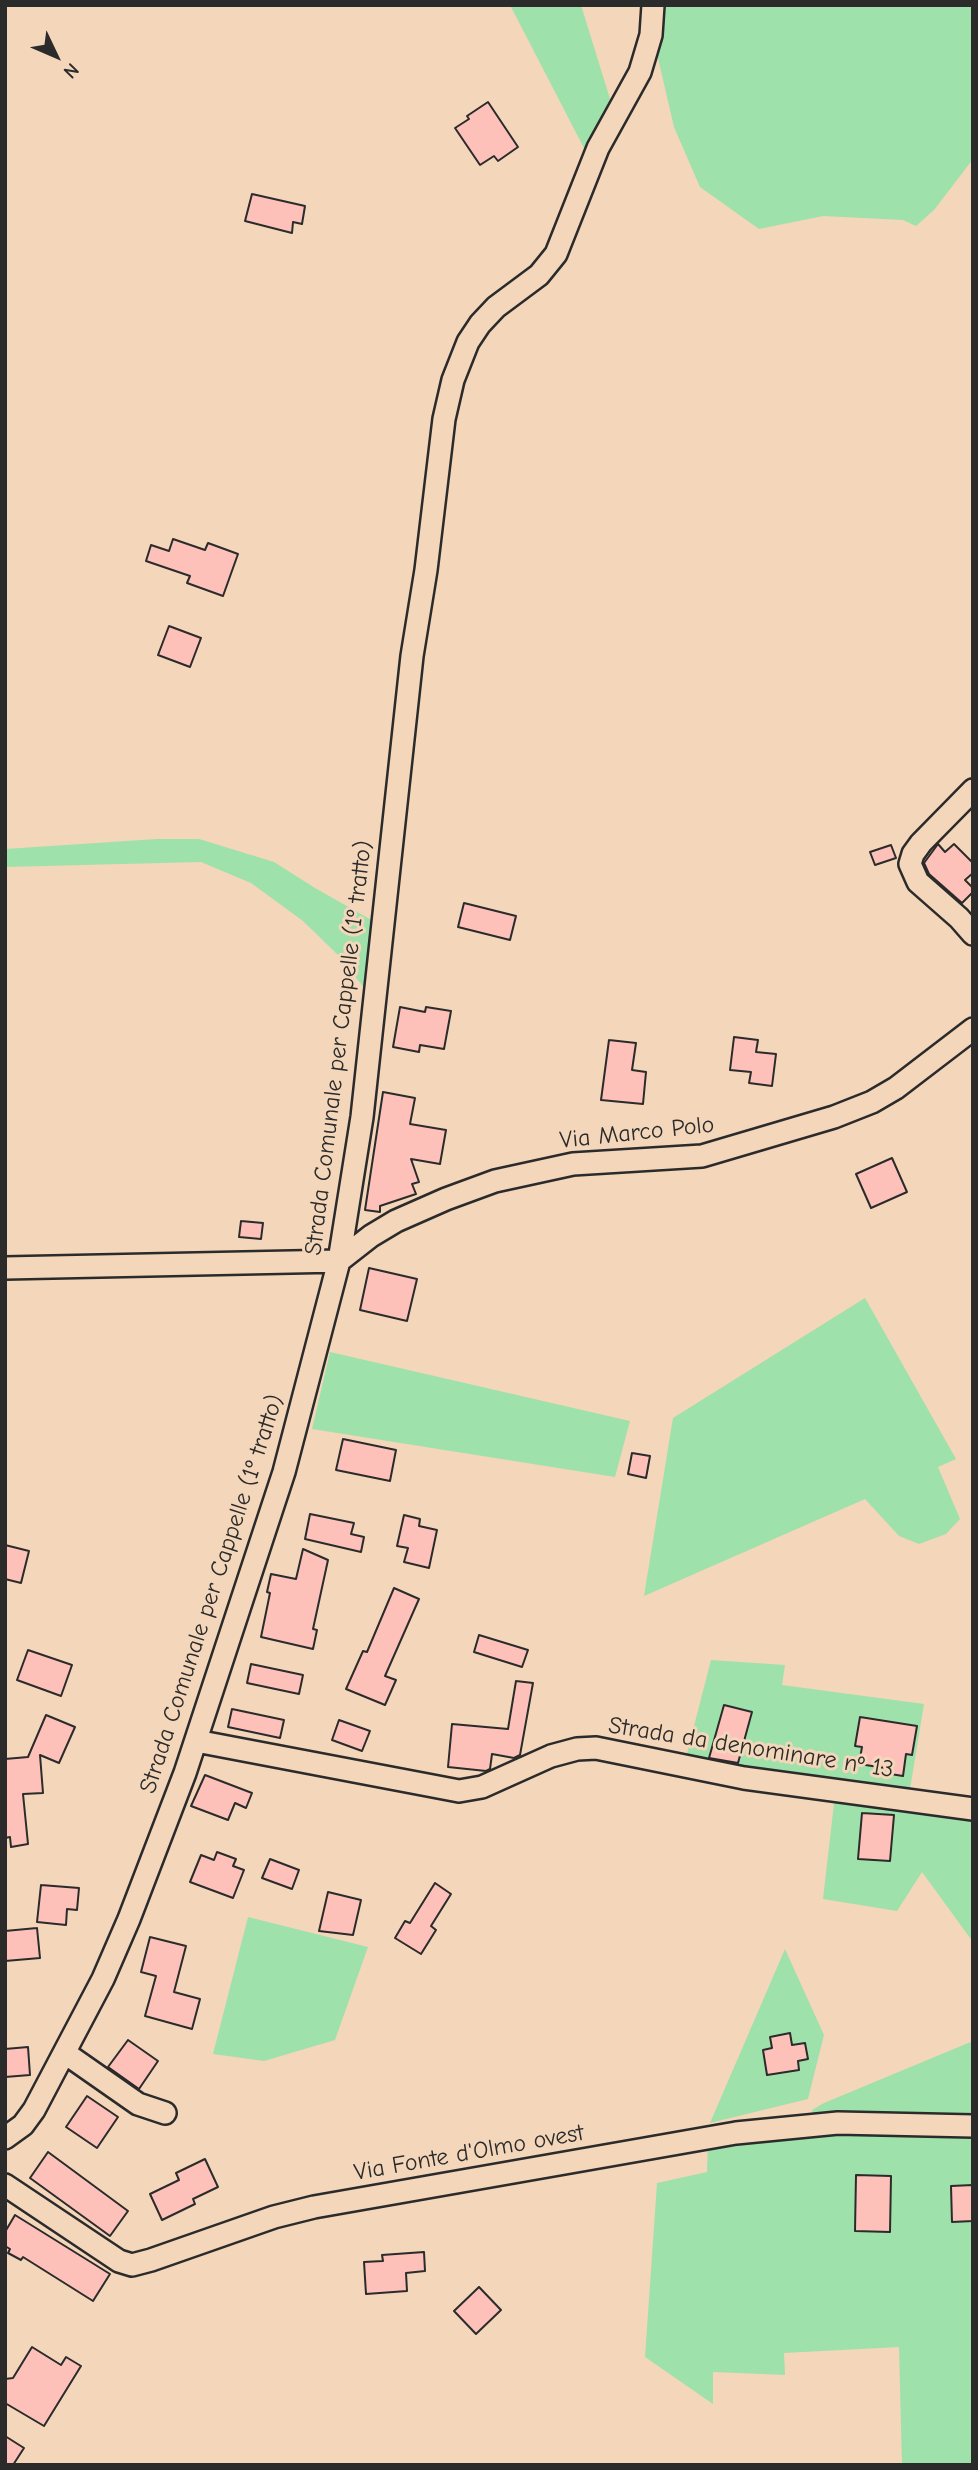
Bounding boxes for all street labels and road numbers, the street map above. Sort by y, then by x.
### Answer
street label: Strada Comunale per Cappelle (1º tratto) [299,839,379,1257]
street label: Via Marco Polo [558,1111,716,1155]
street label: Strada Comunale per Cappelle (1º tratto) [134,1391,290,1797]
street label: Strada da denominare nº 13 [606,1711,896,1785]
street label: Via Fonte d'Olmo ovest [352,2119,586,2187]

